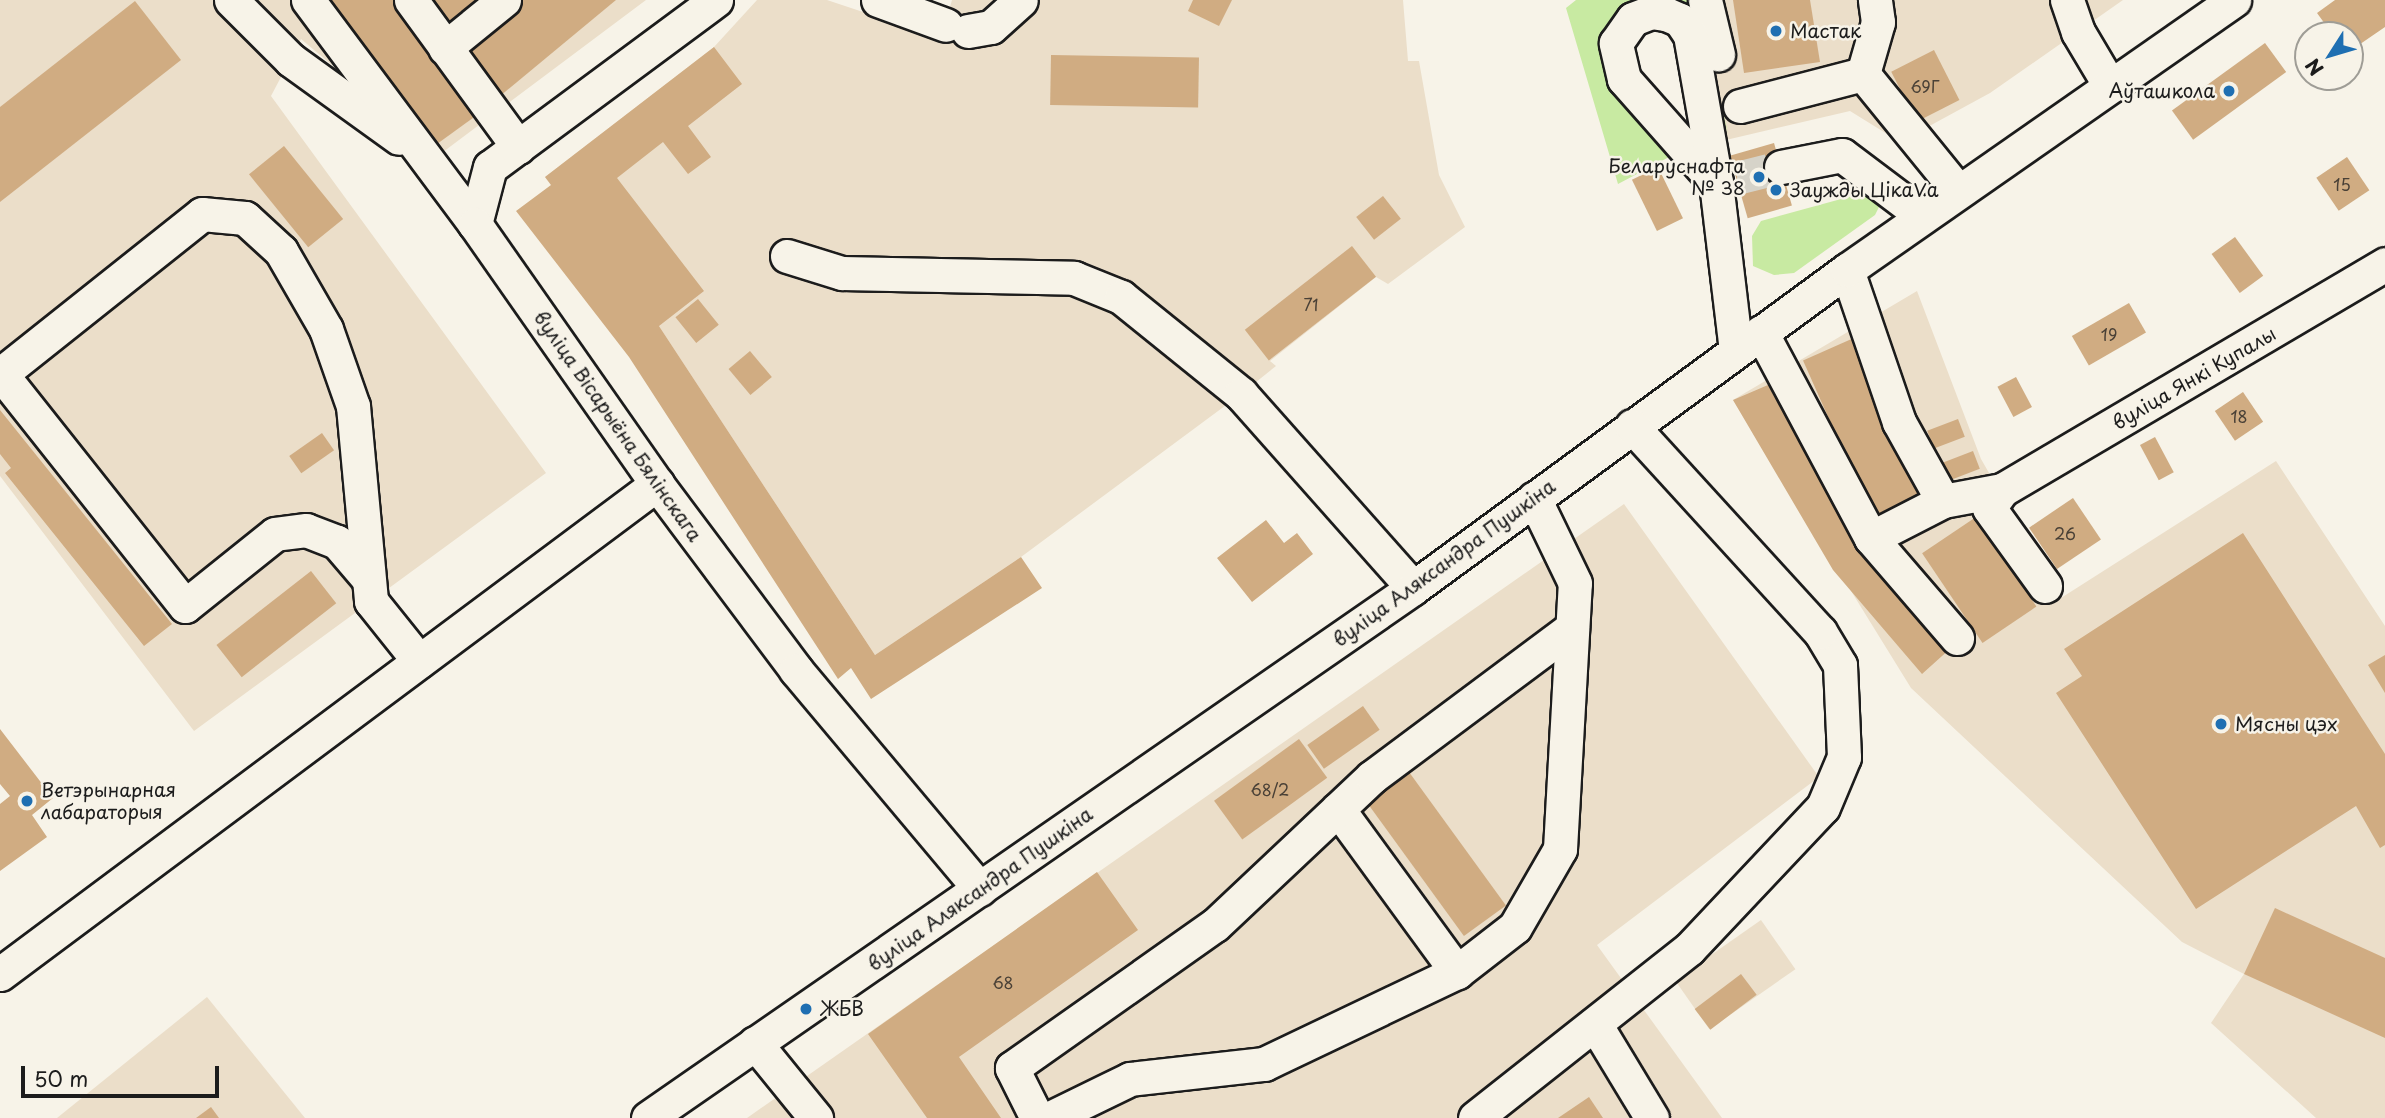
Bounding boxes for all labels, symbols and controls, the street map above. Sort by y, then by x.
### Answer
place label: Мастак [1790,20,1861,42]
north arrow [2294,21,2364,91]
marker: Мастак [1768,23,1784,39]
text: N [2298,53,2330,82]
house number: 69Г [1911,76,1939,96]
place label: Аўташкола [2109,80,2215,102]
marker: Аўташкола [2221,83,2237,99]
place label: Беларуснафта № 38 [1608,155,1745,199]
marker: Беларуснафта № 38 [1751,169,1767,185]
house number: 15 [2333,174,2351,194]
place label: Заужды ЦікаVа [1790,179,1938,201]
marker: Заужды ЦікаVа [1768,182,1784,198]
house number: 71 [1304,294,1318,314]
street label: вуліца Вісарыёна Бялінскага [529,306,707,546]
street label: вуліца Янкі Купалы [2108,322,2280,434]
house number: 19 [2101,324,2117,344]
house number: 18 [2230,406,2248,426]
street label: вуліца Аляксандра Пушкіна [1328,475,1560,651]
house number: 26 [2054,523,2076,543]
place label: Мясны цэх [2235,713,2339,735]
marker: Мясны цэх [2213,716,2229,732]
place label: Ветэрынарная лабараторыя [41,779,176,823]
house number: 68/2 [1251,779,1289,799]
marker: Ветэрынарная лабараторыя [19,793,35,809]
street label: вуліца Аляксандра Пушкіна [863,802,1097,976]
house number: 68 [992,972,1014,992]
place label: ЖБВ [820,998,864,1020]
marker: ЖБВ [798,1001,814,1017]
scale bar [24,1052,222,1096]
text: 50 m [34,1062,88,1094]

